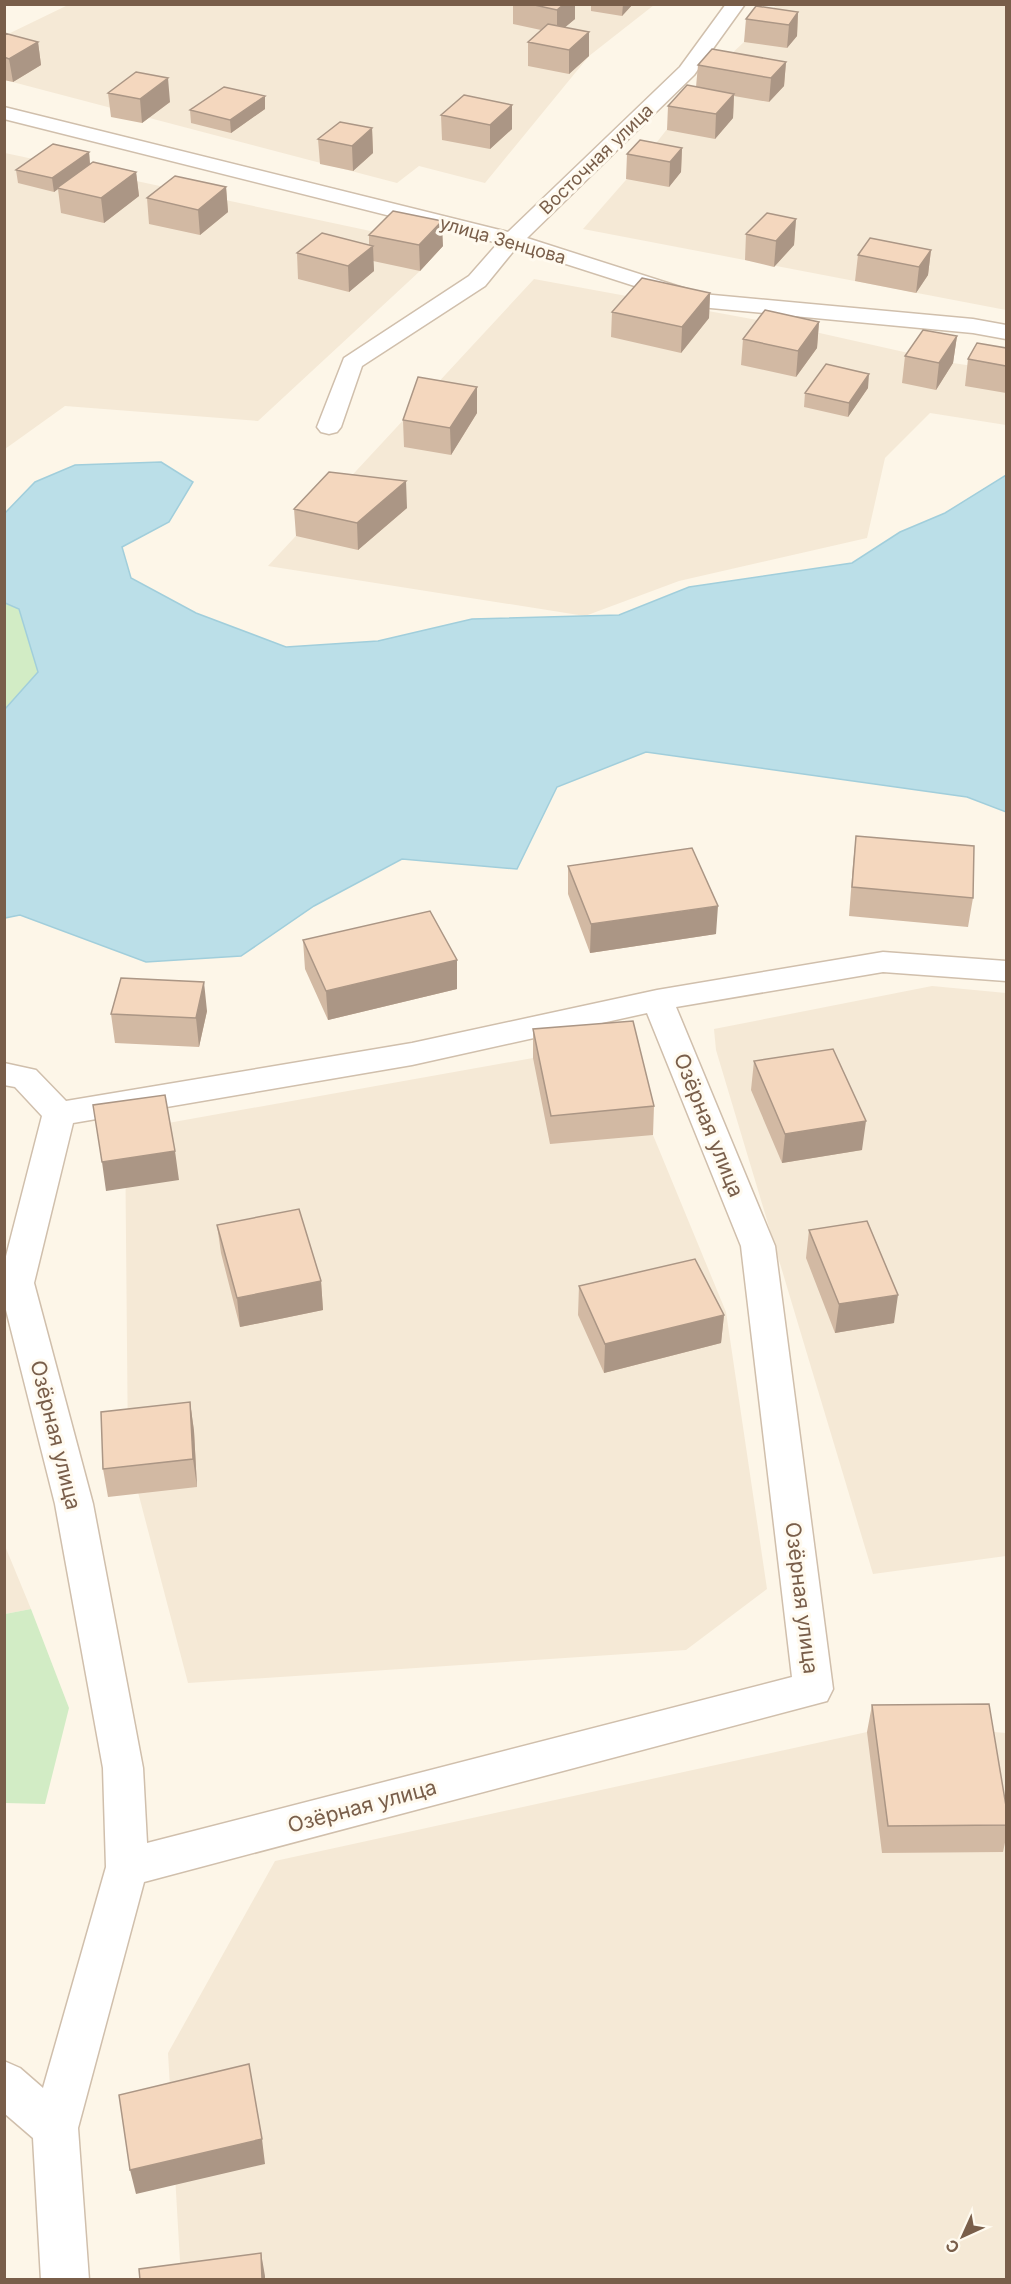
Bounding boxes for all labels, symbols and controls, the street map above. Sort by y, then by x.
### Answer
street label: Восточная улица [535,100,657,218]
street label: улица Зенцова [437,212,569,268]
street label: Озёрная улица [669,1049,749,1201]
street label: Озёрная улица [25,1358,87,1512]
street label: Озёрная улица [780,1521,824,1675]
street label: Озёрная улица [285,1774,439,1838]
north arrow [933,2206,993,2266]
text: С [941,2235,964,2258]

